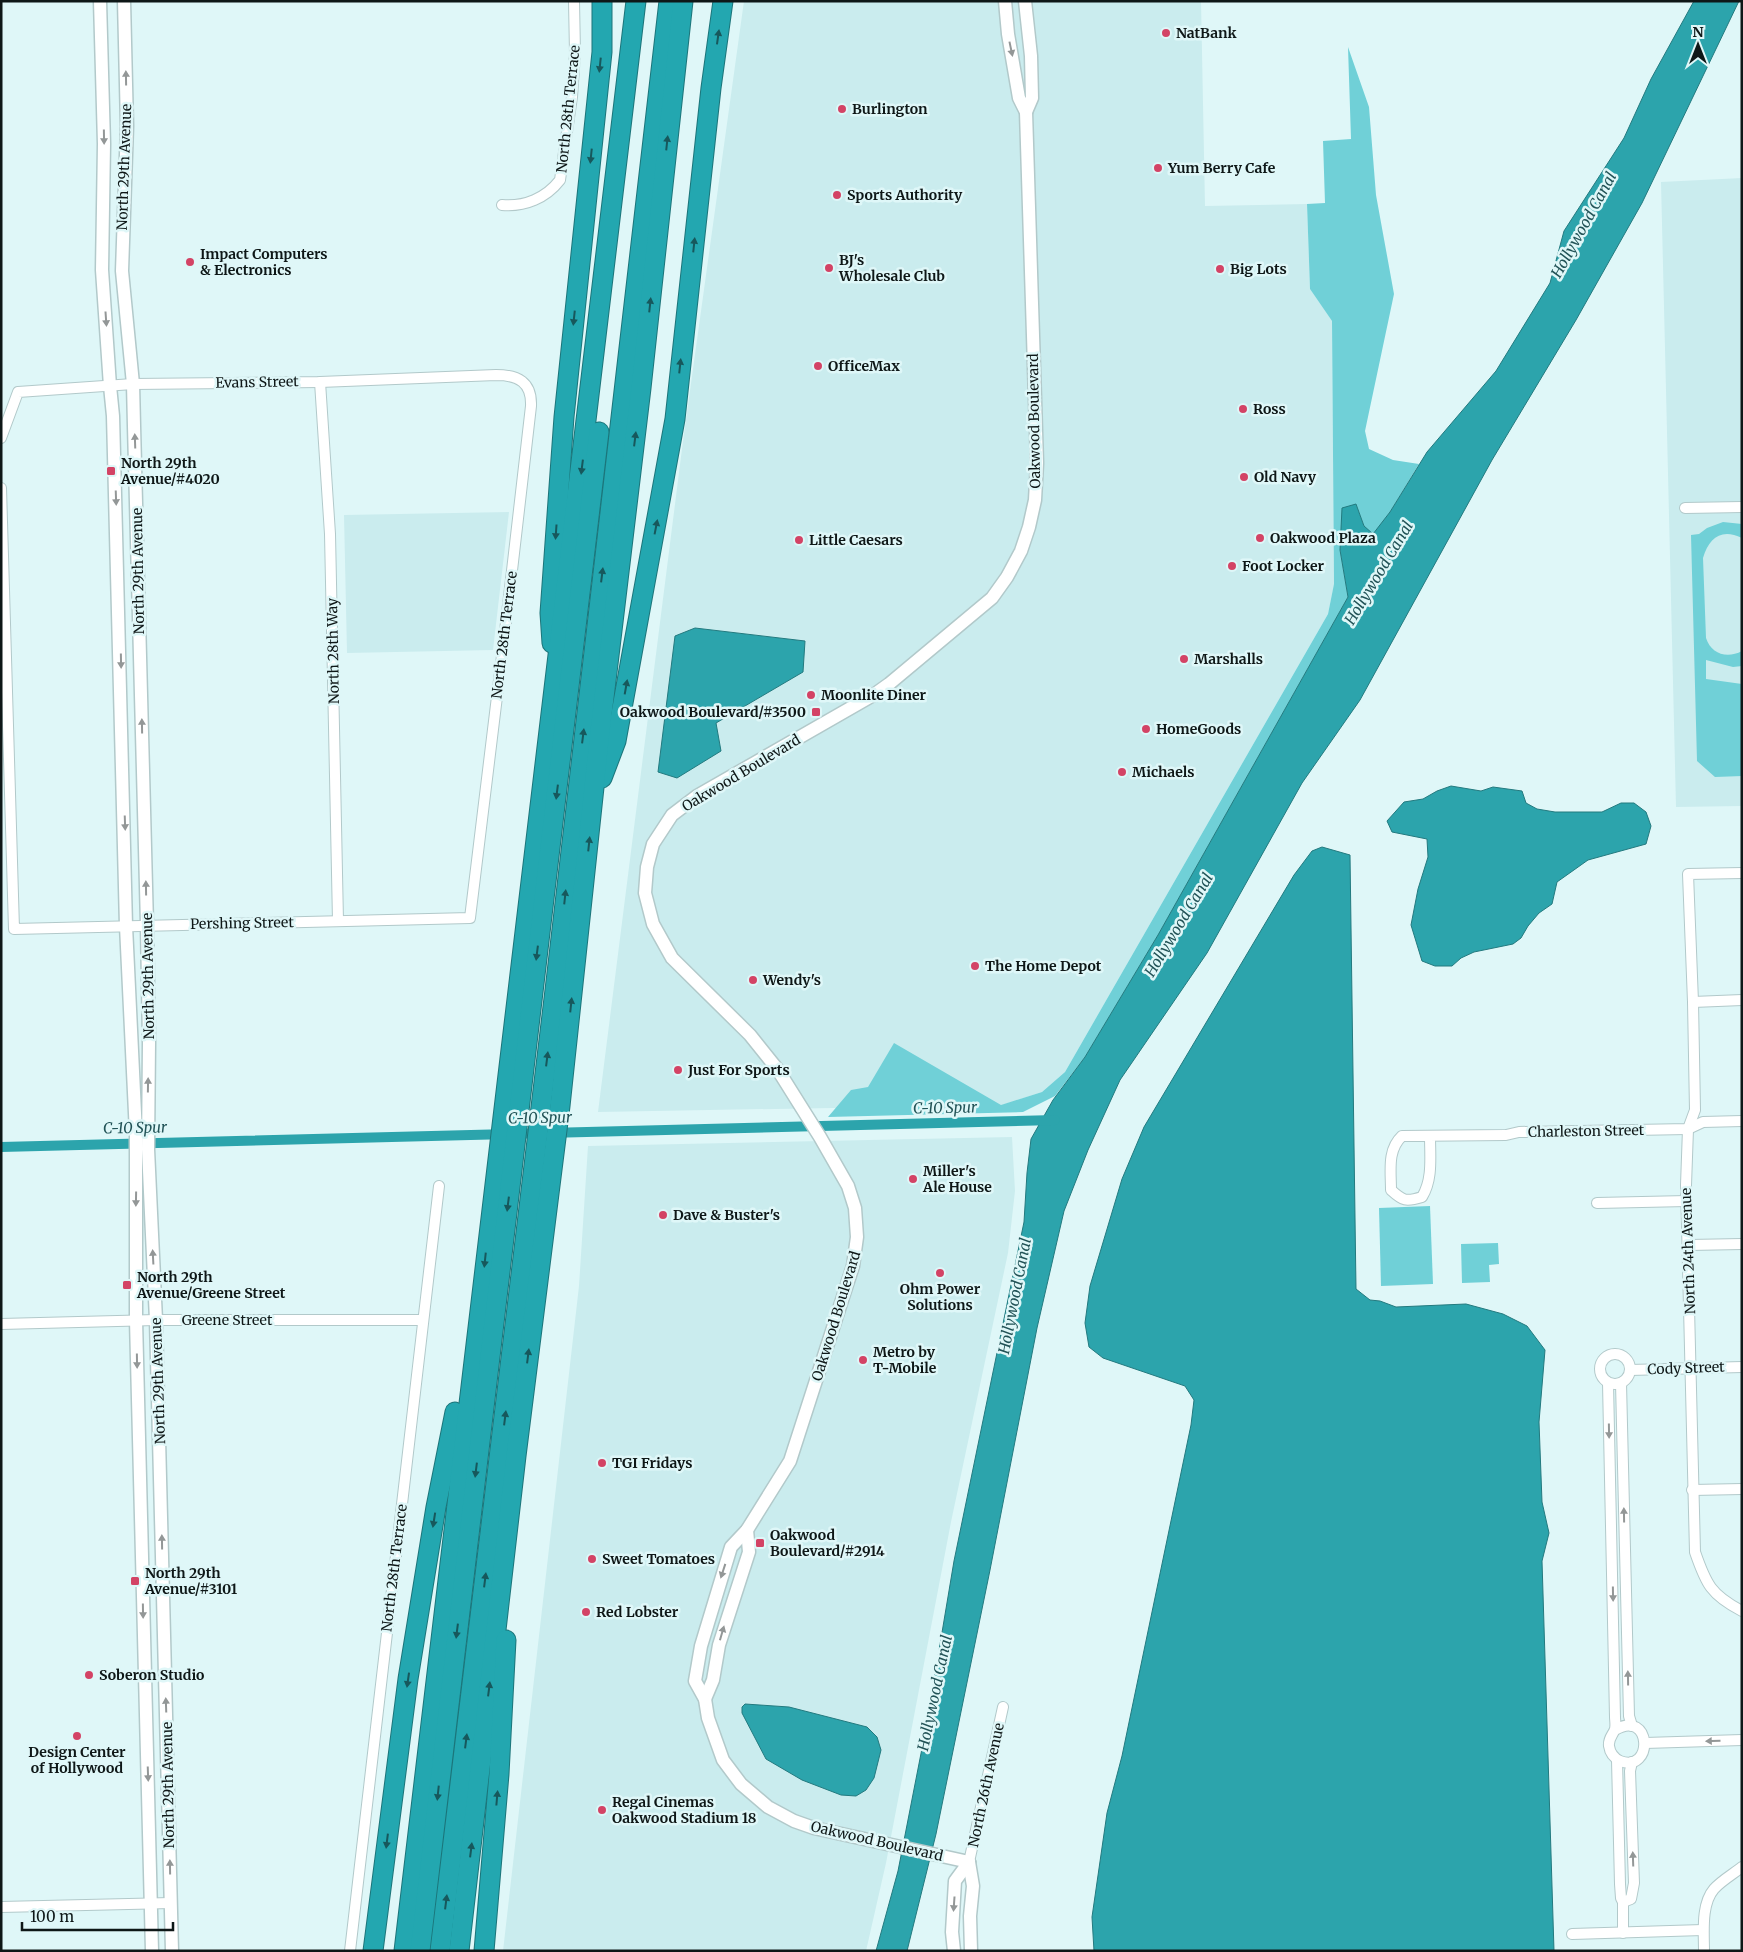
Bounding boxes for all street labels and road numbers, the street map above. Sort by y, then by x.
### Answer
street label: North 28th Terrace [552,44,584,174]
street label: North 29th Avenue [113,103,135,231]
street label: Oakwood Boulevard [1024,353,1044,489]
street label: Evans Street [215,372,299,392]
street label: North 29th Avenue [128,508,148,634]
street label: North 28th Terrace [487,570,521,700]
street label: North 28th Way [323,597,343,704]
street label: Oakwood Boulevard [678,730,804,816]
street label: North 29th Avenue [138,913,158,1039]
street label: Pershing Street [190,913,294,933]
street label: Charleston Street [1528,1121,1645,1141]
street label: North 24th Avenue [1677,1187,1699,1315]
street label: Oakwood Boulevard [808,1248,865,1383]
street label: Greene Street [182,1311,273,1329]
street label: North 29th Avenue [147,1317,169,1445]
street label: Cody Street [1647,1358,1725,1378]
street label: North 28th Terrace [377,1503,411,1633]
street label: North 26th Avenue [964,1721,1008,1849]
street label: North 29th Avenue [158,1722,178,1848]
street label: Oakwood Boulevard [809,1817,945,1865]

